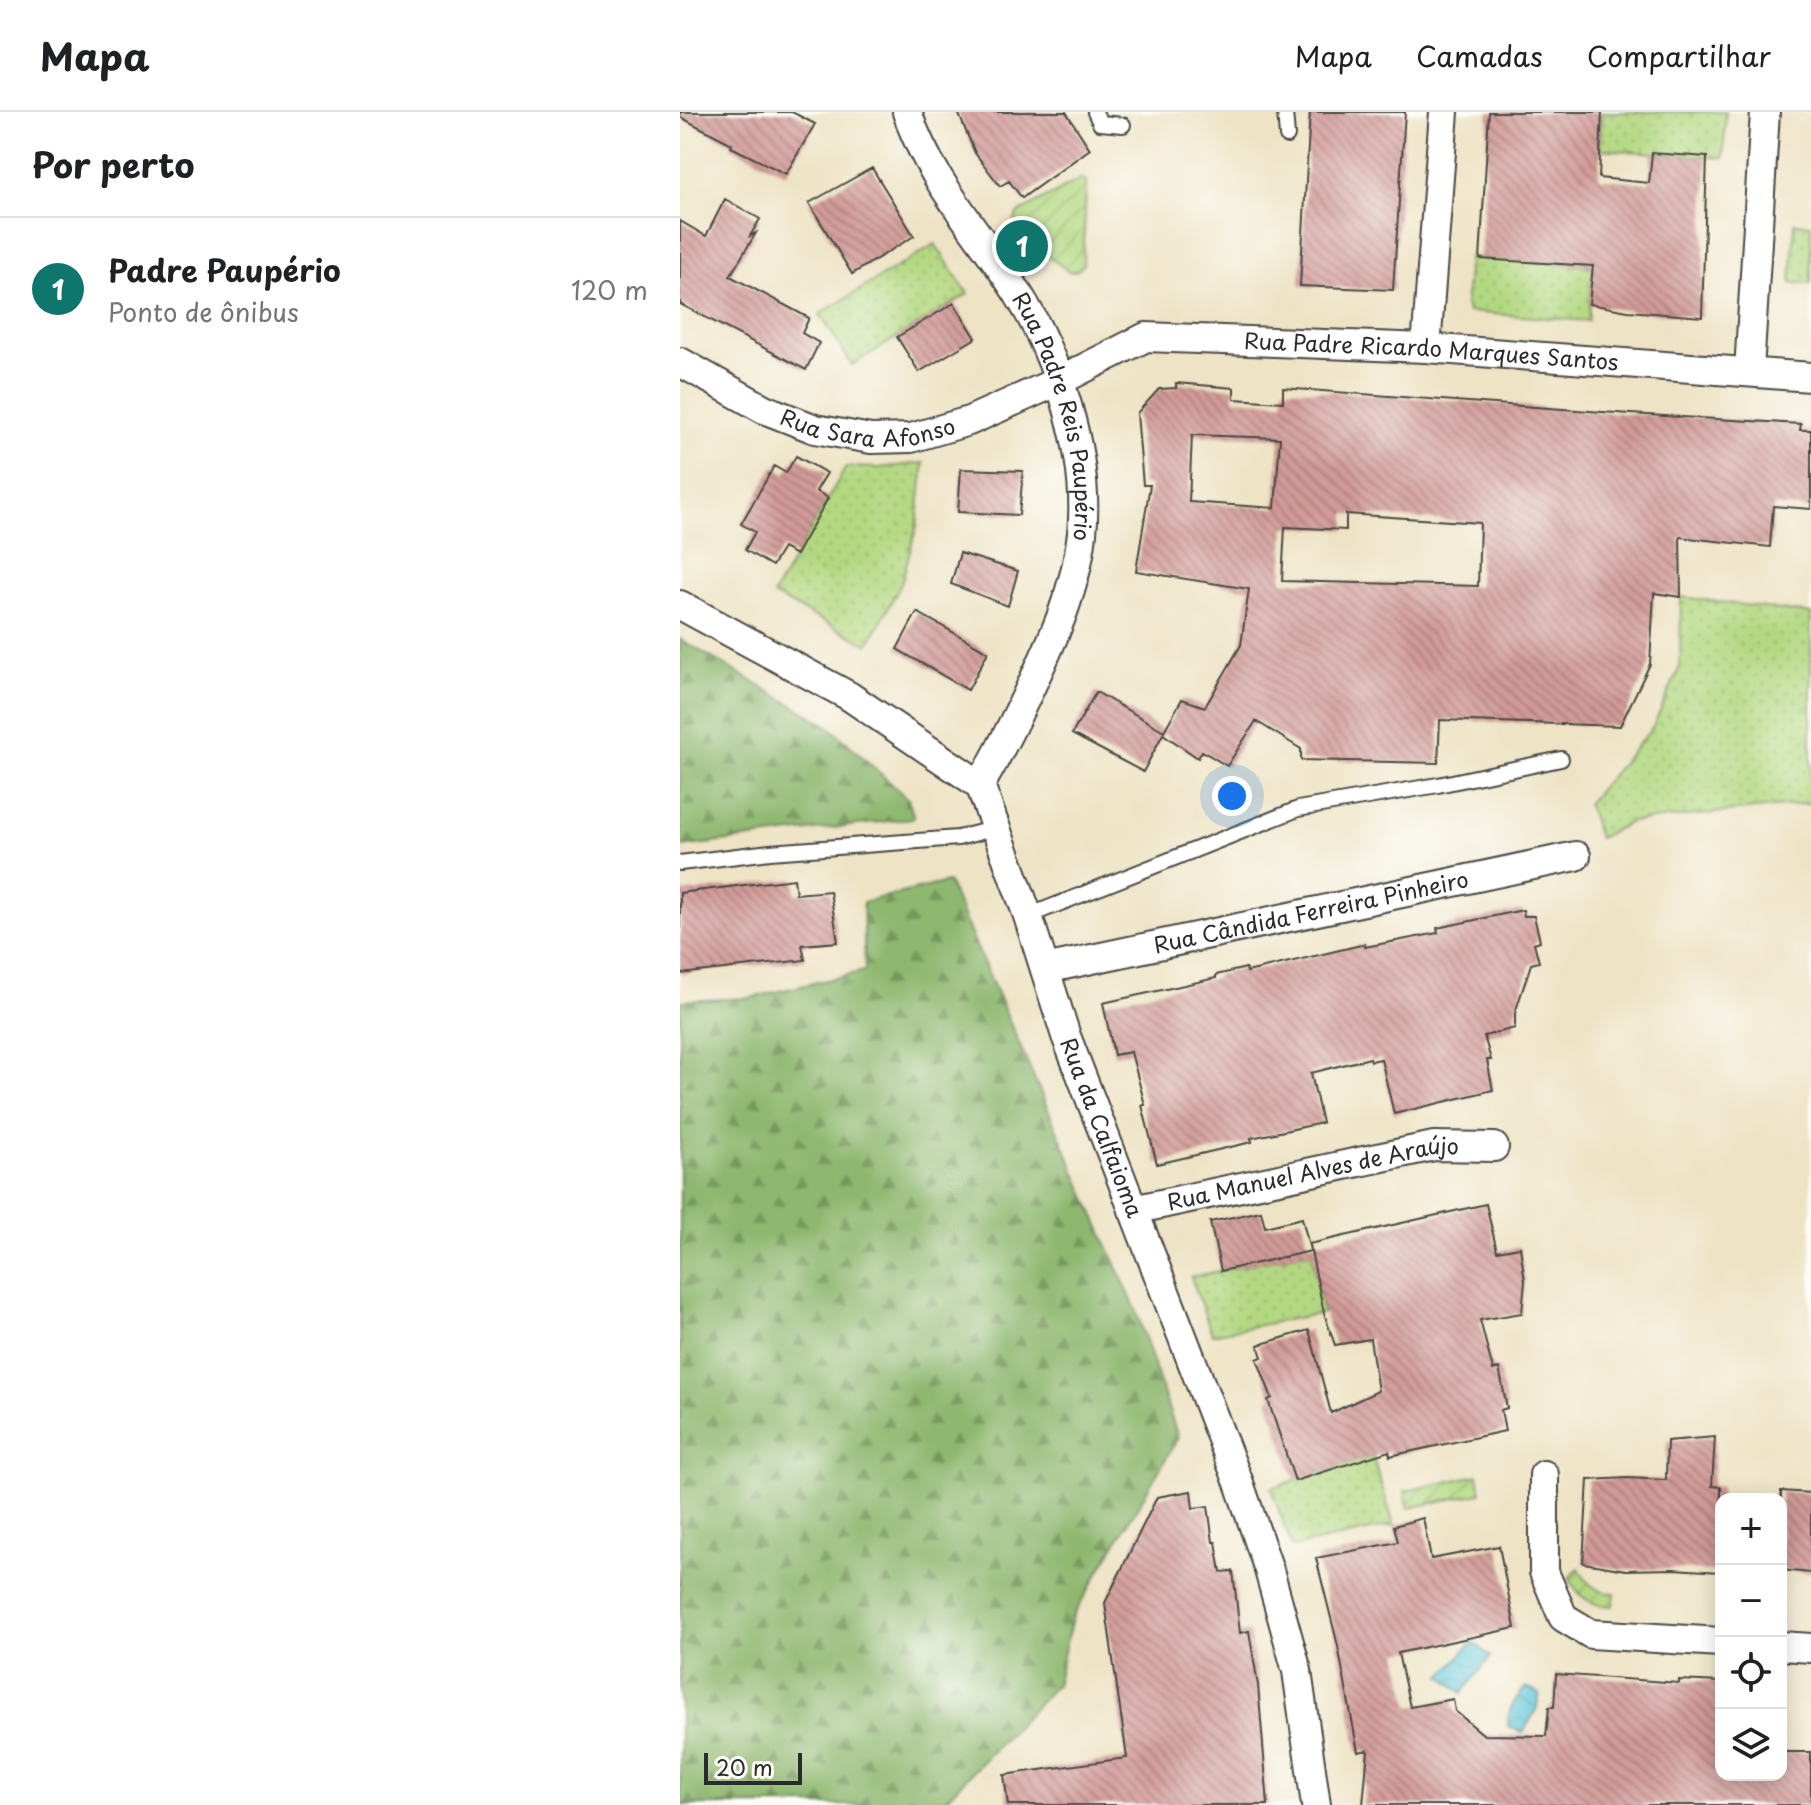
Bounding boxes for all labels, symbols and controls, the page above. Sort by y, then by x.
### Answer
text: Mapa [40,27,150,84]
text: Mapa [1295,34,1372,77]
text: Camadas [1416,34,1543,77]
text: Compartilhar [1587,34,1771,77]
text: Por perto [32,138,194,190]
pin: 1 [996,216,1048,276]
text: Padre Paupério [108,247,341,292]
text: 1 [52,270,64,309]
text: 120 m [571,270,648,309]
street label: Rua Padre Reis Paupério [1006,285,1101,543]
text: Ponto de ônibus [108,292,299,331]
street label: Rua Padre Ricardo Marques Santos [1244,323,1620,377]
street label: Rua Sara Afonso [776,399,959,455]
your location [1212,776,1252,816]
street label: Rua Cândida Ferreira Pinheiro [1150,861,1471,960]
street label: Rua da Calfaioma [1053,1032,1153,1222]
street label: Rua Manuel Alves de Araújo [1164,1128,1459,1217]
map controls [1715,1493,1787,1781]
button: + [1715,1493,1787,1565]
button: − [1715,1565,1787,1637]
button: locate [1715,1637,1787,1709]
button: layers [1715,1709,1787,1781]
scale bar [704,1749,802,1785]
text: 20 m [716,1750,773,1783]

